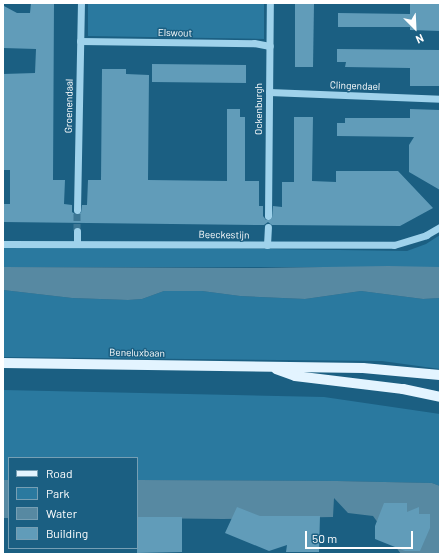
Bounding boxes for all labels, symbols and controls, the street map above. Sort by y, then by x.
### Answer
north arrow [395,8,435,48]
street label: Elswout [158,27,192,39]
text: N [414,32,426,47]
street label: Groenendaal [63,79,75,133]
street label: Clingendael [330,79,380,93]
street label: Ockenburgh [253,83,265,135]
street label: Beeckestijn [198,229,250,241]
street label: Beneluxbaan [109,347,165,359]
legend [8,457,138,549]
text: Road [46,466,73,480]
text: Park [46,486,70,500]
text: Water [46,506,77,520]
scale bar [307,523,415,549]
text: Building [46,526,88,540]
text: 50 m [312,531,337,545]

